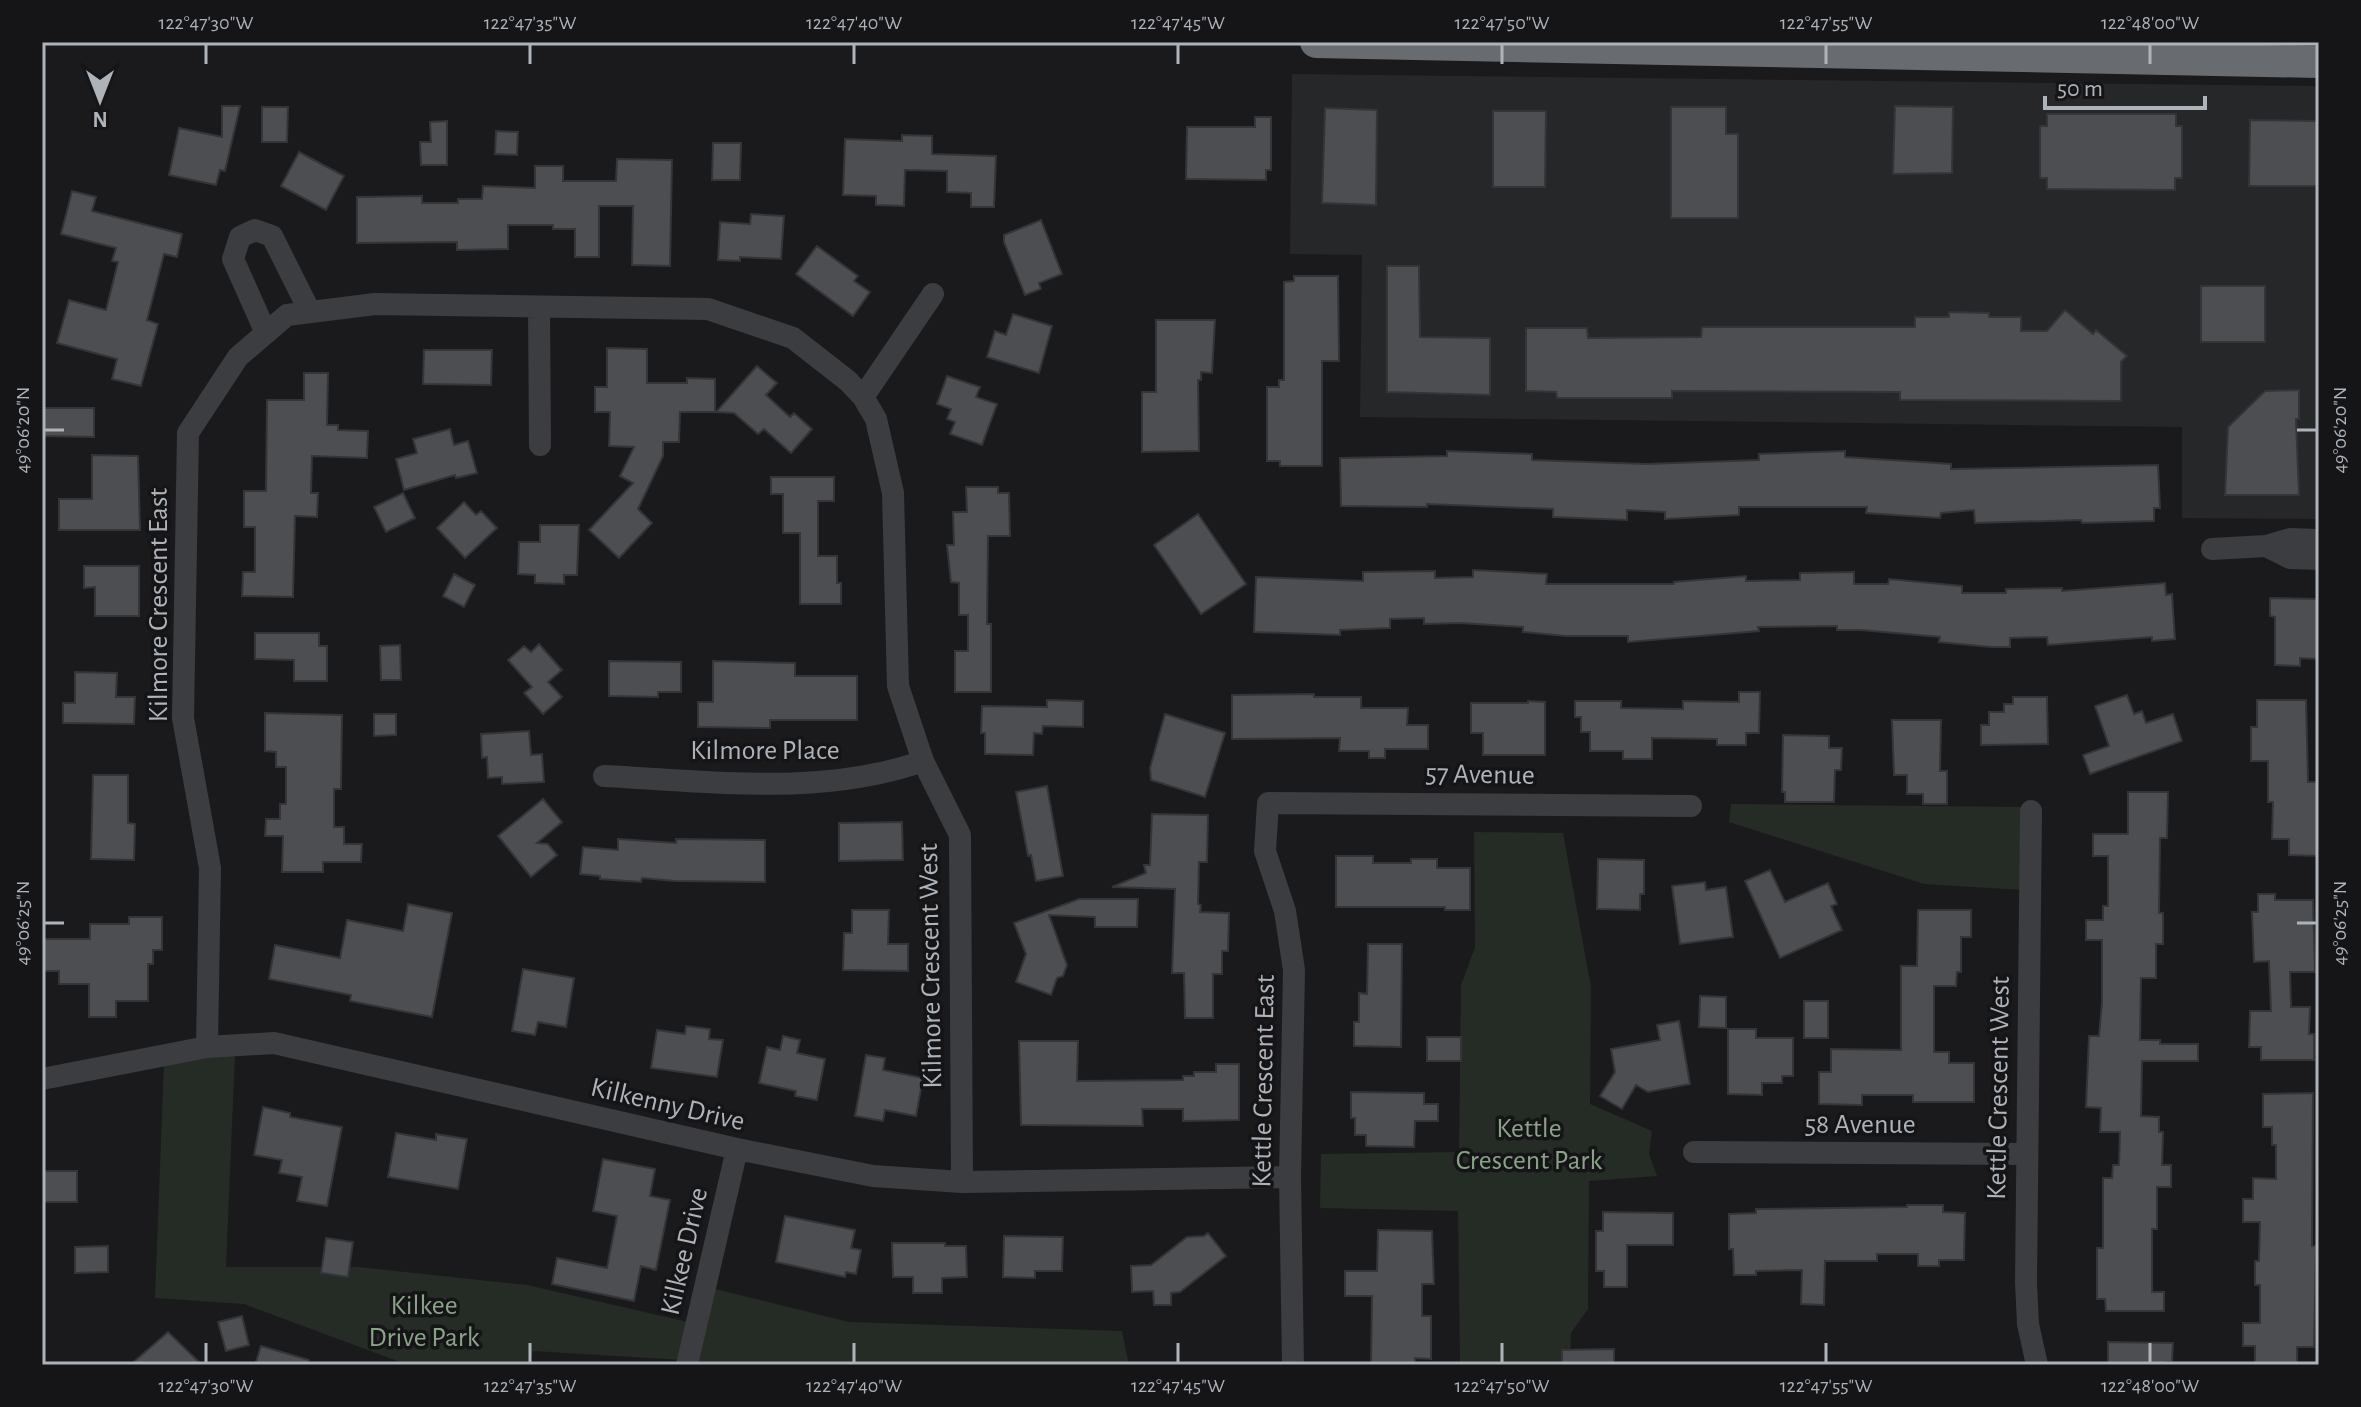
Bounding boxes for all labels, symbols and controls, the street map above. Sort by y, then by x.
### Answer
text: 122°47'30"W [159,13,254,33]
text: 122°47'35"W [484,13,576,33]
text: 122°47'40"W [806,13,902,33]
text: 122°47'45"W [1131,13,1225,33]
text: 122°47'50"W [1455,13,1550,33]
text: 122°47'55"W [1780,13,1872,33]
text: 122°48'00"W [2101,13,2199,33]
north arrow [60,60,140,140]
scale bar [2045,60,2205,110]
text: 50 m [2057,77,2103,101]
text: N [92,108,108,130]
text: 49°06'20"N [13,386,33,474]
text: 49°06'20"N [2330,386,2350,474]
street label: Kilmore Crescent East [145,488,173,722]
street label: Kilmore Place [690,737,840,765]
street label: 57 Avenue [1425,760,1535,790]
street label: Kilmore Crescent West [915,843,947,1089]
text: 49°06'25"N [13,881,33,965]
text: 49°06'25"N [2330,881,2350,965]
street label: Kettle Crescent East [1248,974,1280,1188]
street label: Kettle Crescent West [1983,976,2015,1200]
street label: Kilkenny Drive [588,1074,747,1136]
street label: 58 Avenue [1804,1111,1916,1139]
park label: Kettle Crescent Park [1456,1115,1602,1175]
street label: Kilkee Drive [657,1185,713,1318]
park label: Kilkee Drive Park [368,1292,480,1352]
text: 122°47'30"W [159,1376,254,1396]
text: 122°47'35"W [484,1376,576,1396]
text: 122°47'40"W [806,1376,902,1396]
text: 122°47'45"W [1131,1376,1225,1396]
text: 122°47'50"W [1455,1376,1550,1396]
text: 122°47'55"W [1780,1376,1872,1396]
text: 122°48'00"W [2101,1376,2199,1396]

